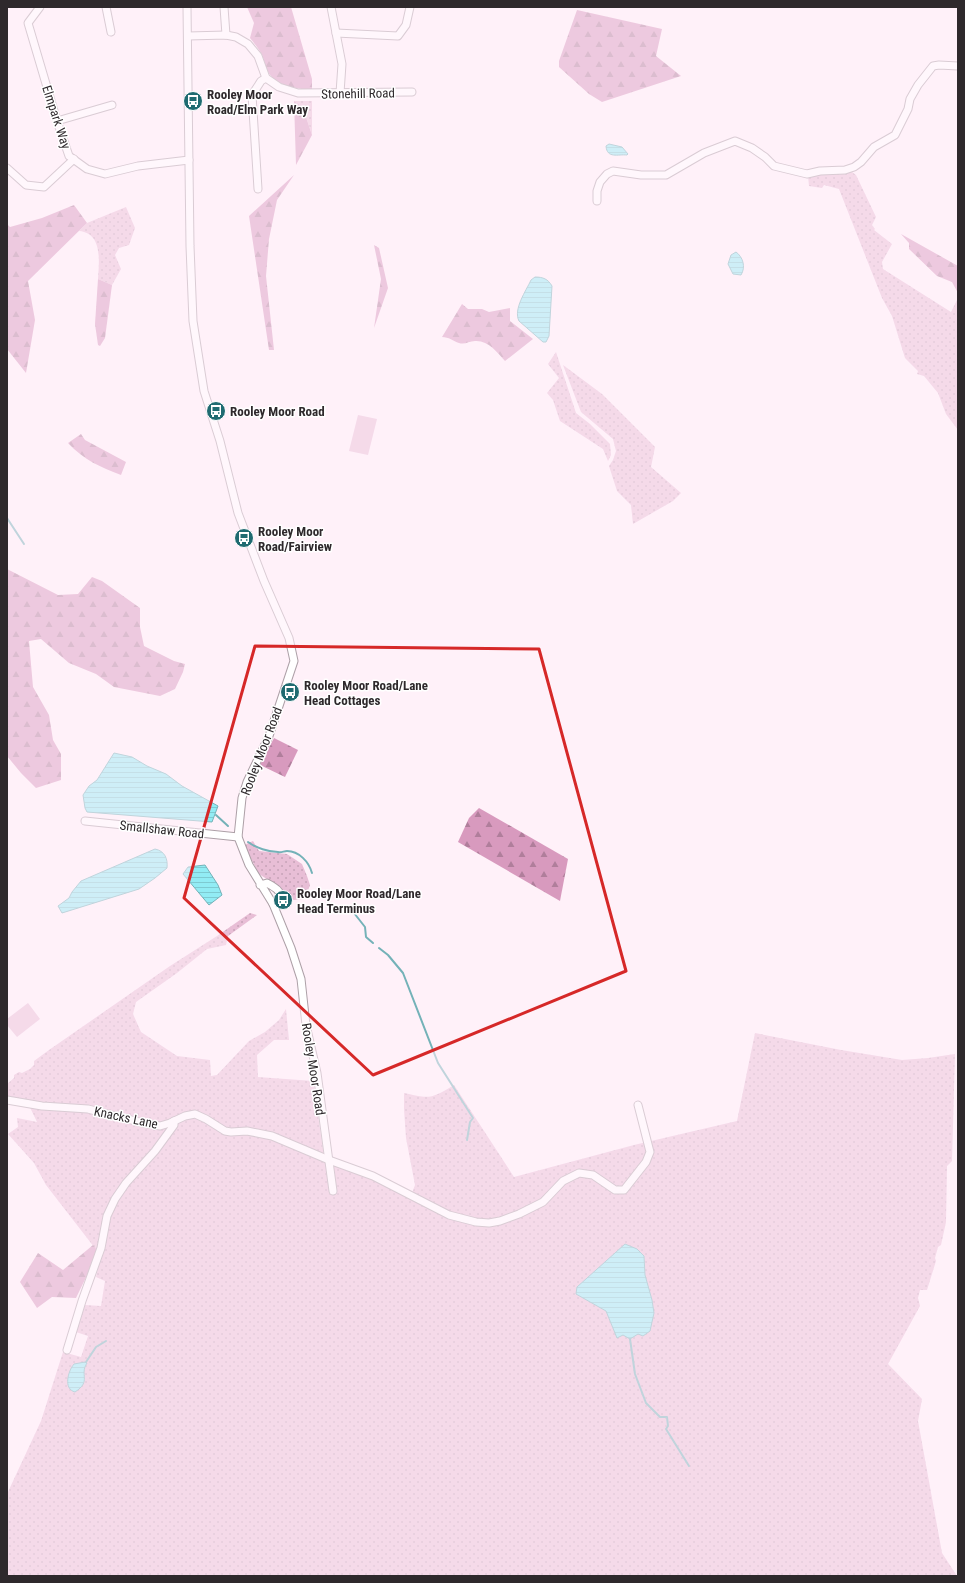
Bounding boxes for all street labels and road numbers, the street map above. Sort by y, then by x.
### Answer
street label: Elmpark Way [39,83,74,151]
street label: Stonehill Road [321,85,395,102]
street label: Rooley Moor Road [238,705,285,797]
street label: Smallshaw Road [119,818,205,841]
street label: Rooley Moor Road [299,1022,328,1116]
street label: Knacks Lane [93,1103,159,1132]

